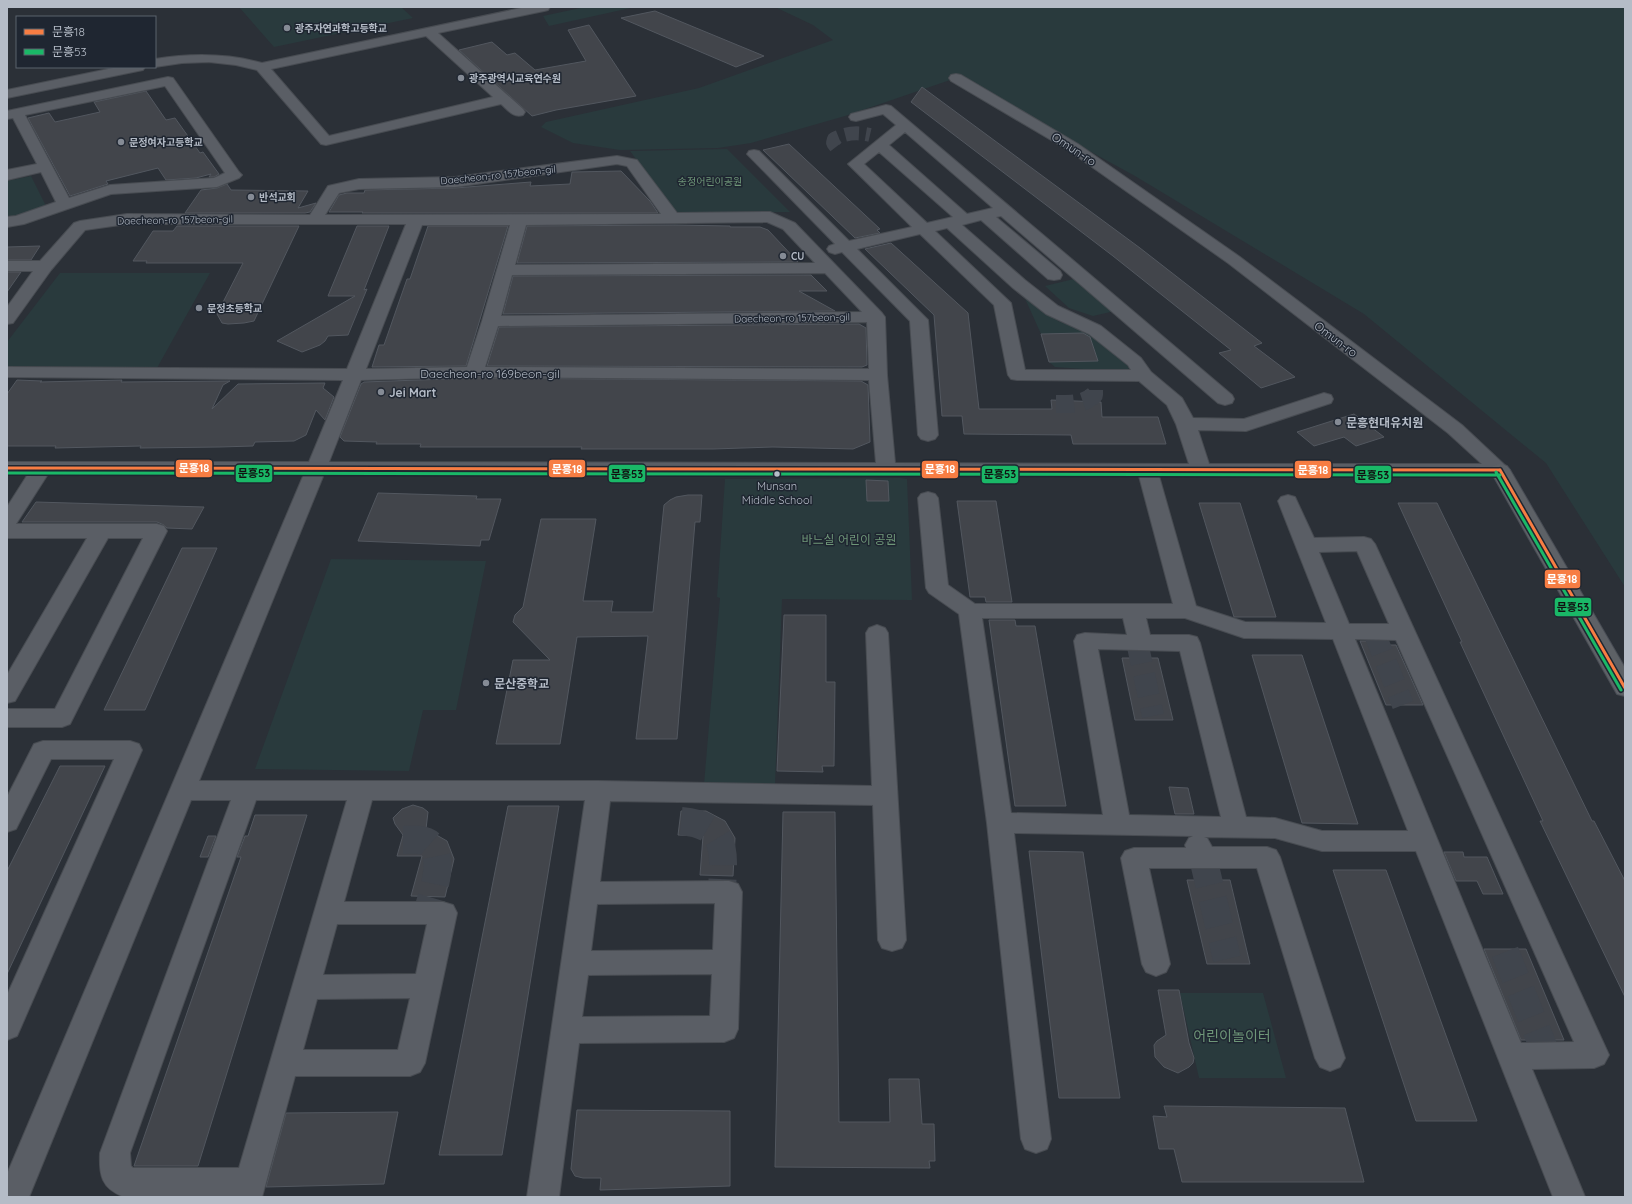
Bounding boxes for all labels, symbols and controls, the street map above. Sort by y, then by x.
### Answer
legend [16,16,156,68]
place label: 광주자연과학고등학교 [295,22,387,35]
marker: 광주자연과학고등학교 [282,23,292,33]
text: 문흥18 [52,24,85,39]
text: 문흥53 [52,44,87,59]
place label: 광주광역시교육연수원 [469,72,561,85]
marker: 광주광역시교육연수원 [456,73,466,83]
street label: Omun-ro [1049,129,1099,169]
place label: 문정여자고등학교 [129,136,203,149]
marker: 문정여자고등학교 [116,137,126,147]
street label: Daecheon-ro 157beon-gil [440,162,556,188]
park label: 송정어린이공원 [678,175,742,188]
place label: 반석교회 [259,191,296,204]
marker: 반석교회 [246,192,256,202]
street label: Daecheon-ro 157beon-gil [117,212,233,228]
place label: CU [791,250,804,263]
marker: CU [778,251,788,261]
place label: 문정초등학교 [207,302,262,315]
marker: 문정초등학교 [194,303,204,313]
street label: Daecheon-ro 157beon-gil [734,310,850,326]
street label: Omun-ro [1311,318,1361,360]
street label: Daecheon-ro 169beon-gil [420,366,560,381]
place label: Jei Mart [389,385,436,400]
marker: Jei Mart [376,387,386,397]
place label: 문흥현대유치원 [1346,415,1423,430]
marker: 문흥현대유치원 [1333,417,1343,427]
line badge: 문흥18 [175,459,213,478]
line badge: 문흥18 [548,459,586,478]
line badge: 문흥18 [921,460,959,479]
line badge: 문흥18 [1294,460,1332,479]
text: 문흥18 [179,461,209,475]
text: 문흥18 [552,462,582,476]
text: 문흥18 [925,462,955,476]
text: 문흥18 [1298,463,1328,477]
line badge: 문흥53 [235,464,273,483]
line badge: 문흥53 [608,464,646,483]
line badge: 문흥53 [981,465,1019,484]
line badge: 문흥53 [1354,465,1392,484]
text: 문흥53 [238,466,270,480]
text: 문흥53 [611,467,643,481]
text: 문흥53 [984,467,1016,481]
text: 문흥53 [1357,468,1389,482]
marker: Munsan Middle School [772,469,782,479]
place label: Munsan Middle School [742,479,812,507]
park label: 바느실 어린이 공원 [802,532,896,547]
line badge: 문흥18 [1544,569,1581,589]
text: 문흥18 [1547,572,1577,586]
line badge: 문흥53 [1554,597,1592,617]
text: 문흥53 [1557,600,1589,614]
place label: 문산중학교 [494,676,549,691]
marker: 문산중학교 [481,678,491,688]
park label: 어린이놀이터 [1193,1027,1271,1045]

